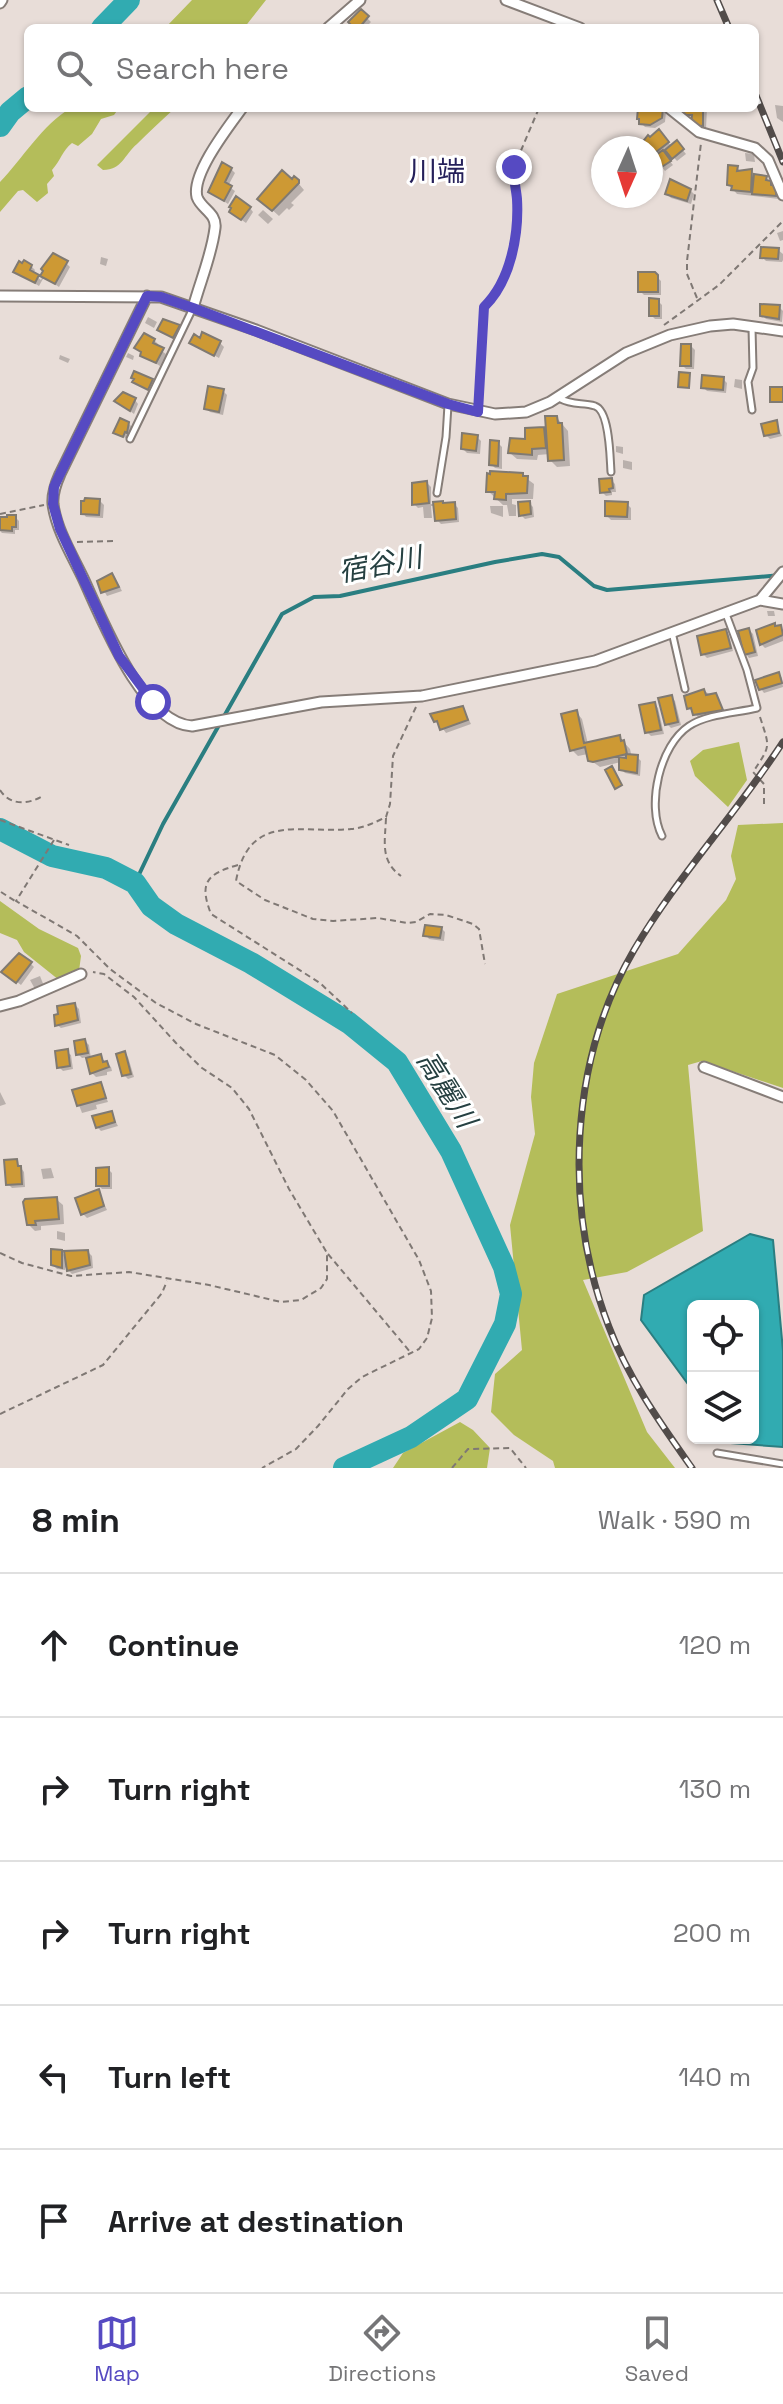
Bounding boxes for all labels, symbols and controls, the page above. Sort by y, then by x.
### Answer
search box [24,24,759,112]
icon: search [52,46,96,90]
text: Search here [116,49,289,88]
north arrow [591,136,663,208]
route end [496,149,532,185]
district label: 川端 [409,153,465,189]
water label: 宿谷川 [335,538,428,590]
route start [135,684,171,720]
water label: 高麗川 [409,1044,486,1137]
map controls [687,1300,759,1444]
button: locate [687,1300,759,1372]
button: layers [687,1372,759,1444]
text: 8 min [32,1499,120,1542]
text: Walk · 590 m [598,1503,751,1537]
icon: ahead [32,1623,76,1667]
text: Continue [108,1626,239,1665]
text: 120 m [679,1628,751,1662]
icon: right [32,1767,76,1811]
text: Turn right [108,1770,251,1809]
text: 130 m [679,1772,751,1806]
icon: right [32,1911,76,1955]
text: Turn right [108,1914,251,1953]
text: 200 m [673,1916,751,1950]
icon: left [32,2055,76,2099]
text: Turn left [108,2058,231,2097]
text: 140 m [678,2060,751,2094]
icon: arrive [32,2199,76,2243]
text: Arrive at destination [108,2202,404,2241]
tab: Map [94,2311,140,2387]
tab: Directions [328,2311,436,2387]
tab: Saved [625,2311,689,2387]

